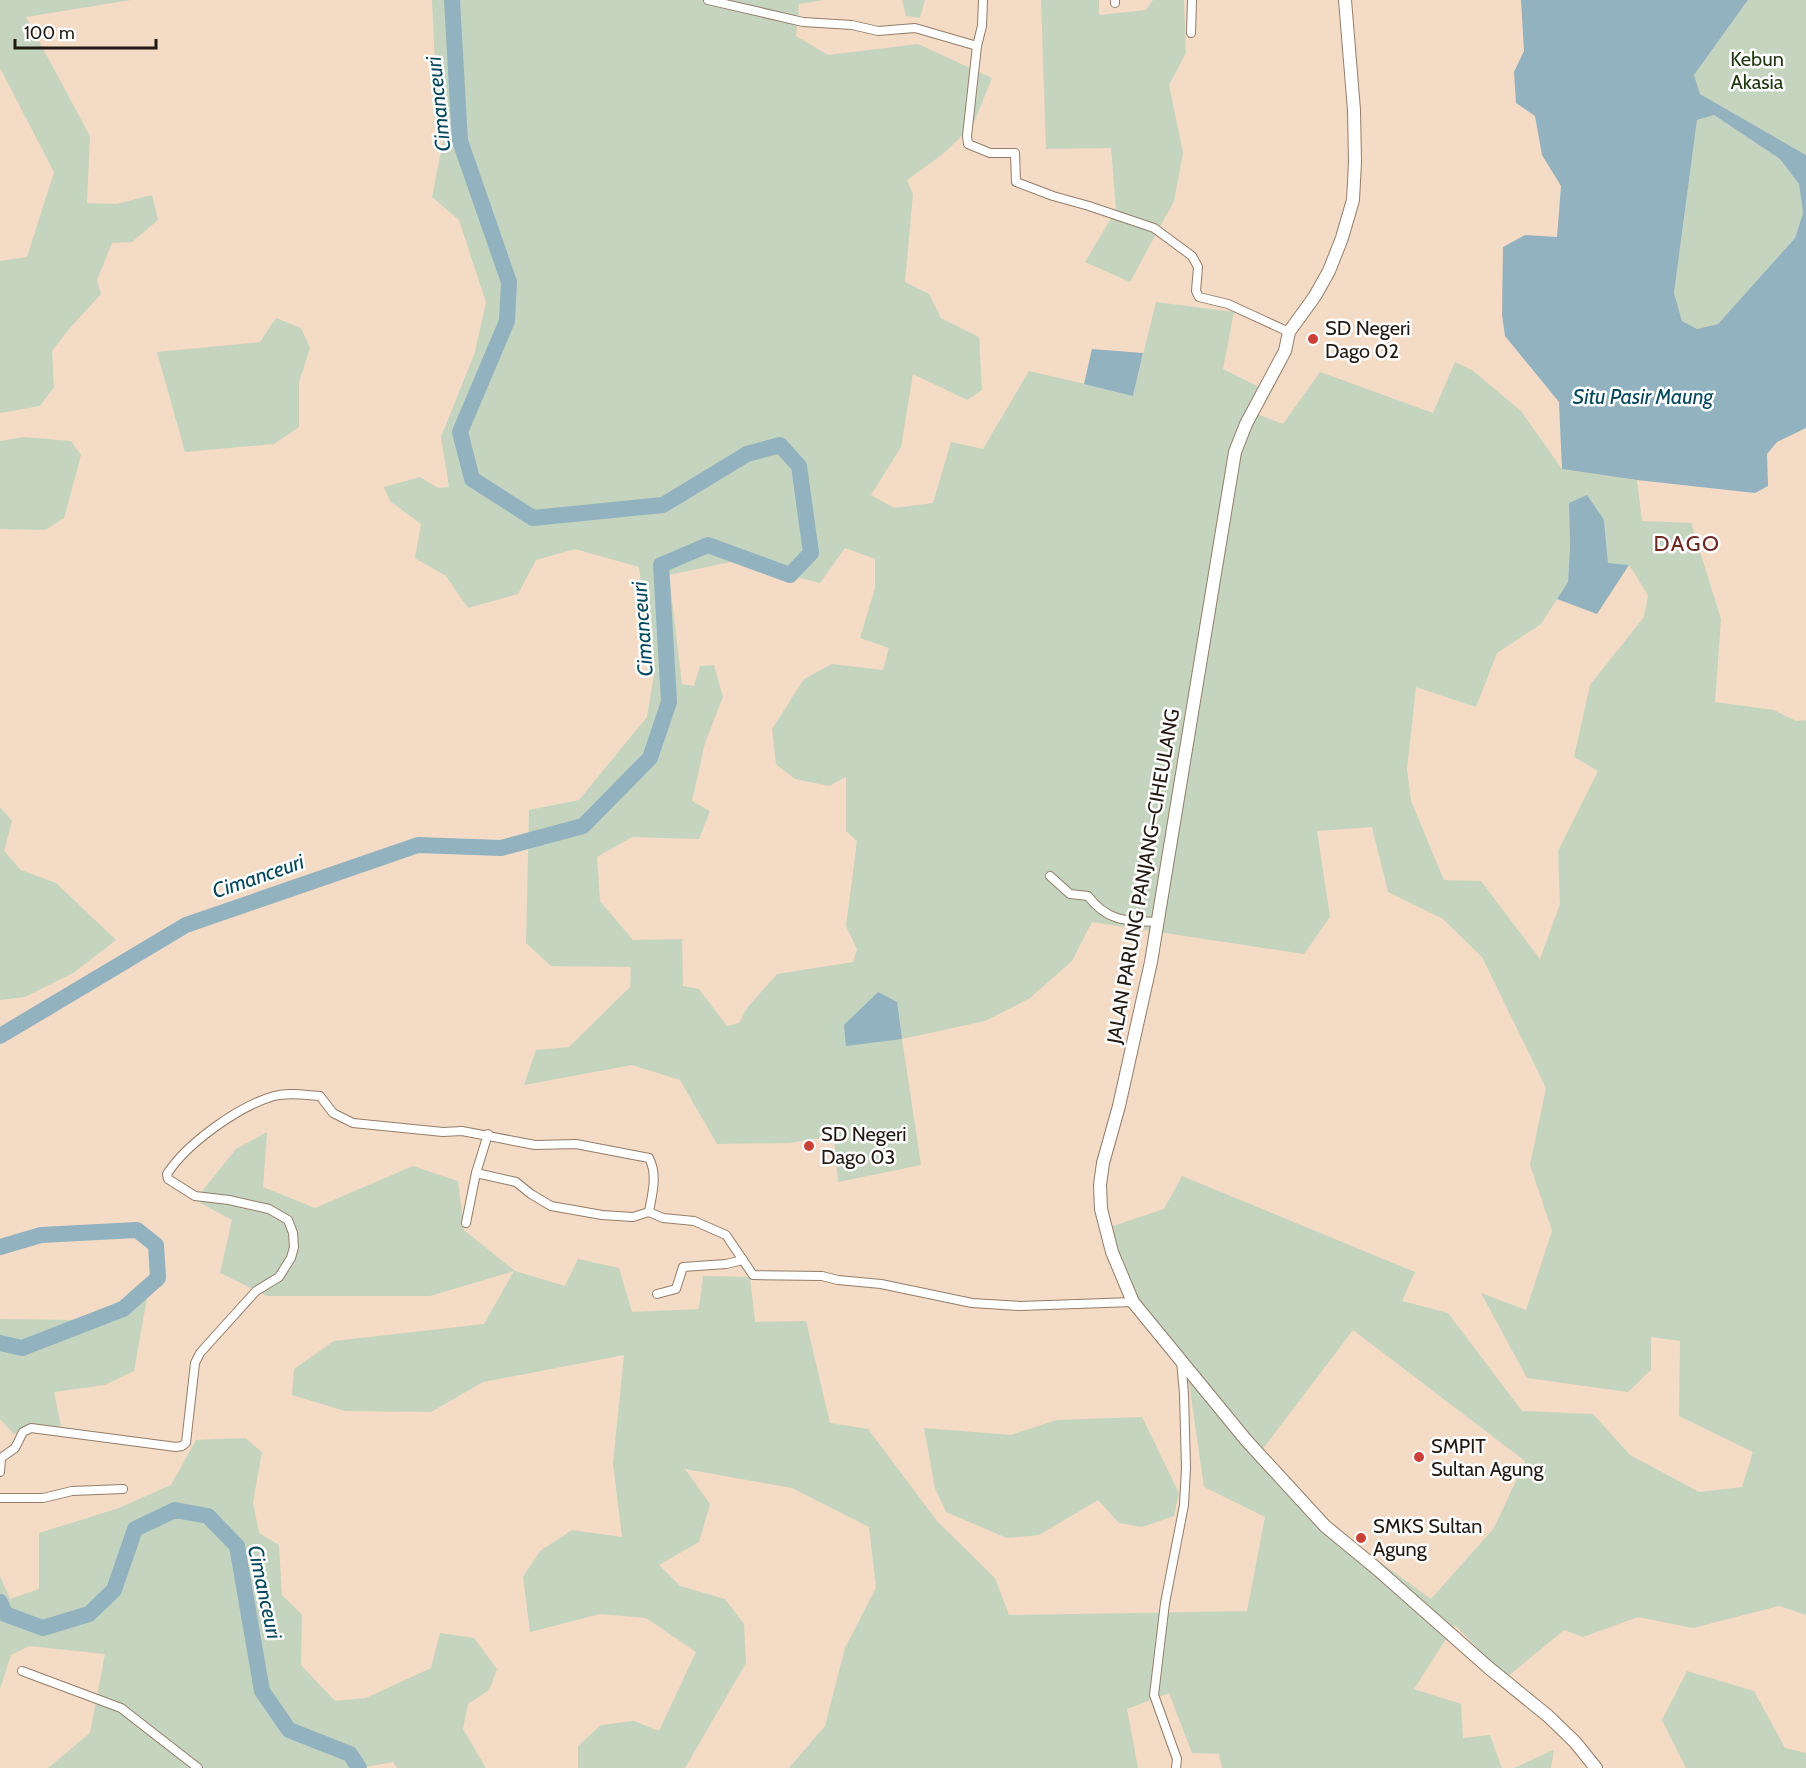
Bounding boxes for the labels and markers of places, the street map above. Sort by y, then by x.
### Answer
place label: SD Negeri Dago 02 [1325,316,1411,363]
marker: SD Negeri Dago 02 [1306,332,1320,346]
place label: SD Negeri Dago 03 [821,1122,907,1169]
marker: SD Negeri Dago 03 [802,1139,816,1153]
place label: SMPIT Sultan Agung [1431,1434,1544,1481]
marker: SMPIT Sultan Agung [1412,1450,1426,1464]
place label: SMKS Sultan Agung [1373,1514,1482,1561]
marker: SMKS Sultan Agung [1354,1531,1368,1545]

